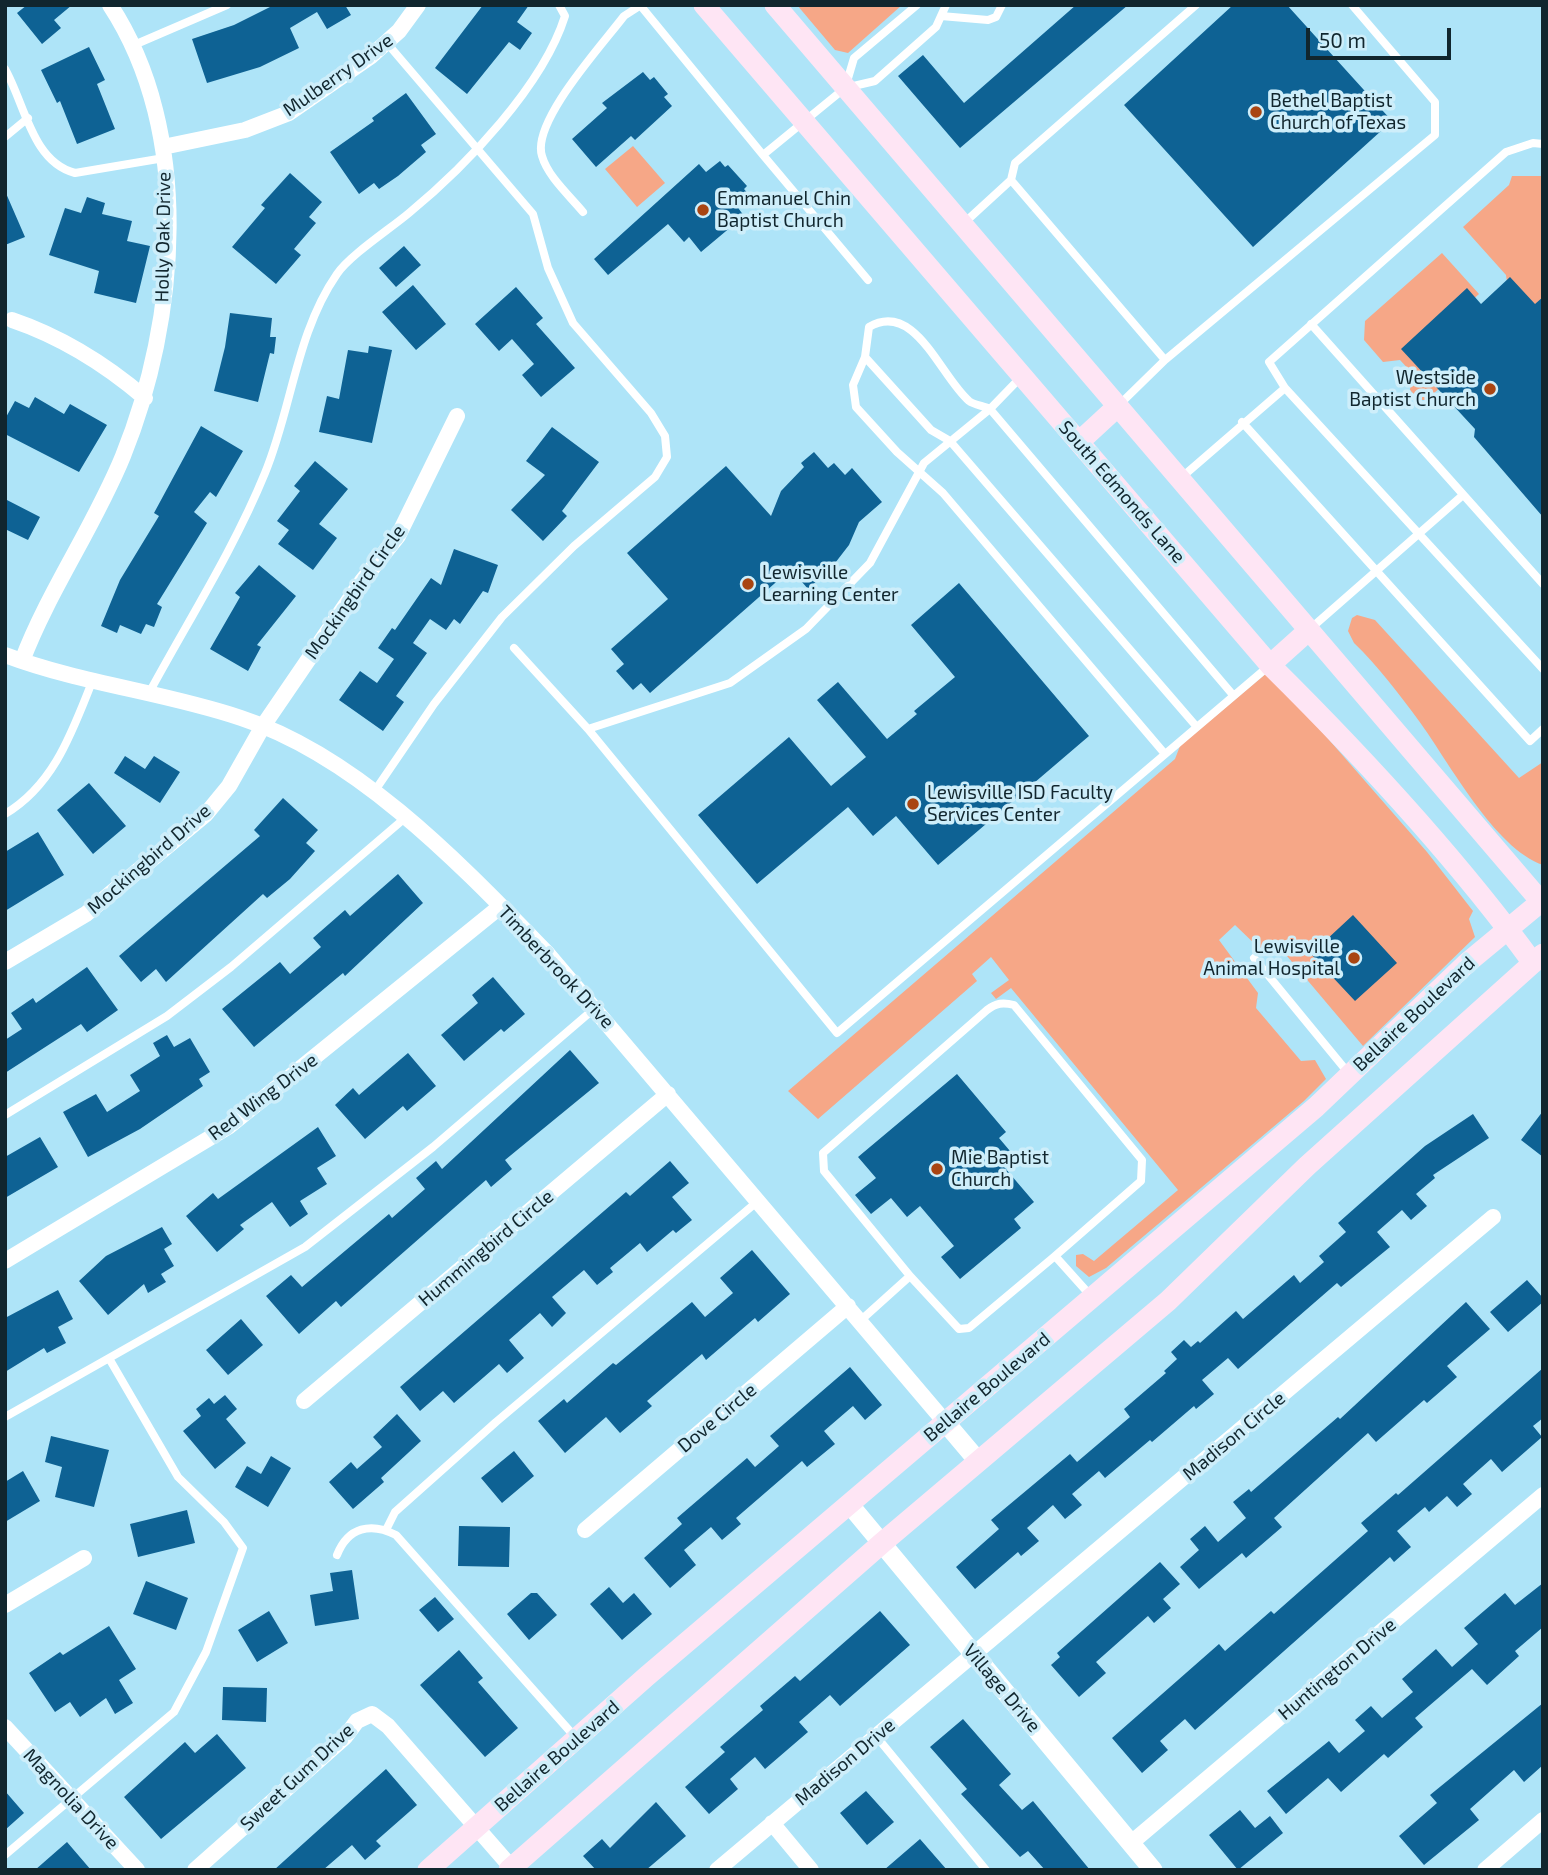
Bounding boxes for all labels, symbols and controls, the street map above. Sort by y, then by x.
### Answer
scale bar [1310,14,1455,58]
text: 50 m [1319,27,1366,52]
street label: Mulberry Drive [279,29,397,121]
place label: Bethel Baptist Church of Texas [1270,90,1406,134]
marker: Bethel Baptist Church of Texas [1248,104,1264,120]
street label: Holly Oak Drive [150,171,176,303]
place label: Emmanuel Chin Baptist Church [717,188,851,232]
marker: Emmanuel Chin Baptist Church [695,202,711,218]
place label: Westside Baptist Church [1349,367,1476,411]
marker: Westside Baptist Church [1482,381,1498,397]
street label: South Edmonds Lane [1054,416,1190,568]
street label: Mockingbird Circle [300,520,410,664]
place label: Lewisville Learning Center [762,562,899,606]
marker: Lewisville Learning Center [740,576,756,592]
place label: Lewisville ISD Faculty Services Center [927,782,1113,826]
marker: Lewisville ISD Faculty Services Center [905,796,921,812]
street label: Mockingbird Drive [83,799,215,919]
street label: Timberbrook Drive [493,901,619,1033]
place label: Lewisville Animal Hospital [1203,936,1340,980]
marker: Lewisville Animal Hospital [1346,950,1362,966]
street label: Bellaire Boulevard [1348,952,1480,1076]
street label: Red Wing Drive [204,1049,322,1145]
place label: Mie Baptist Church [951,1147,1049,1191]
marker: Mie Baptist Church [929,1161,945,1177]
street label: Hummingbird Circle [414,1185,558,1311]
street label: Bellaire Boulevard [919,1327,1055,1447]
street label: Dove Circle [673,1378,761,1458]
street label: Madison Circle [1178,1387,1290,1485]
street label: Huntington Drive [1274,1613,1400,1725]
street label: Village Drive [959,1639,1045,1737]
street label: Bellaire Boulevard [490,1696,624,1816]
street label: Madison Drive [790,1714,900,1810]
street label: Sweet Gum Drive [236,1719,358,1835]
street label: Magnolia Drive [18,1744,124,1854]

